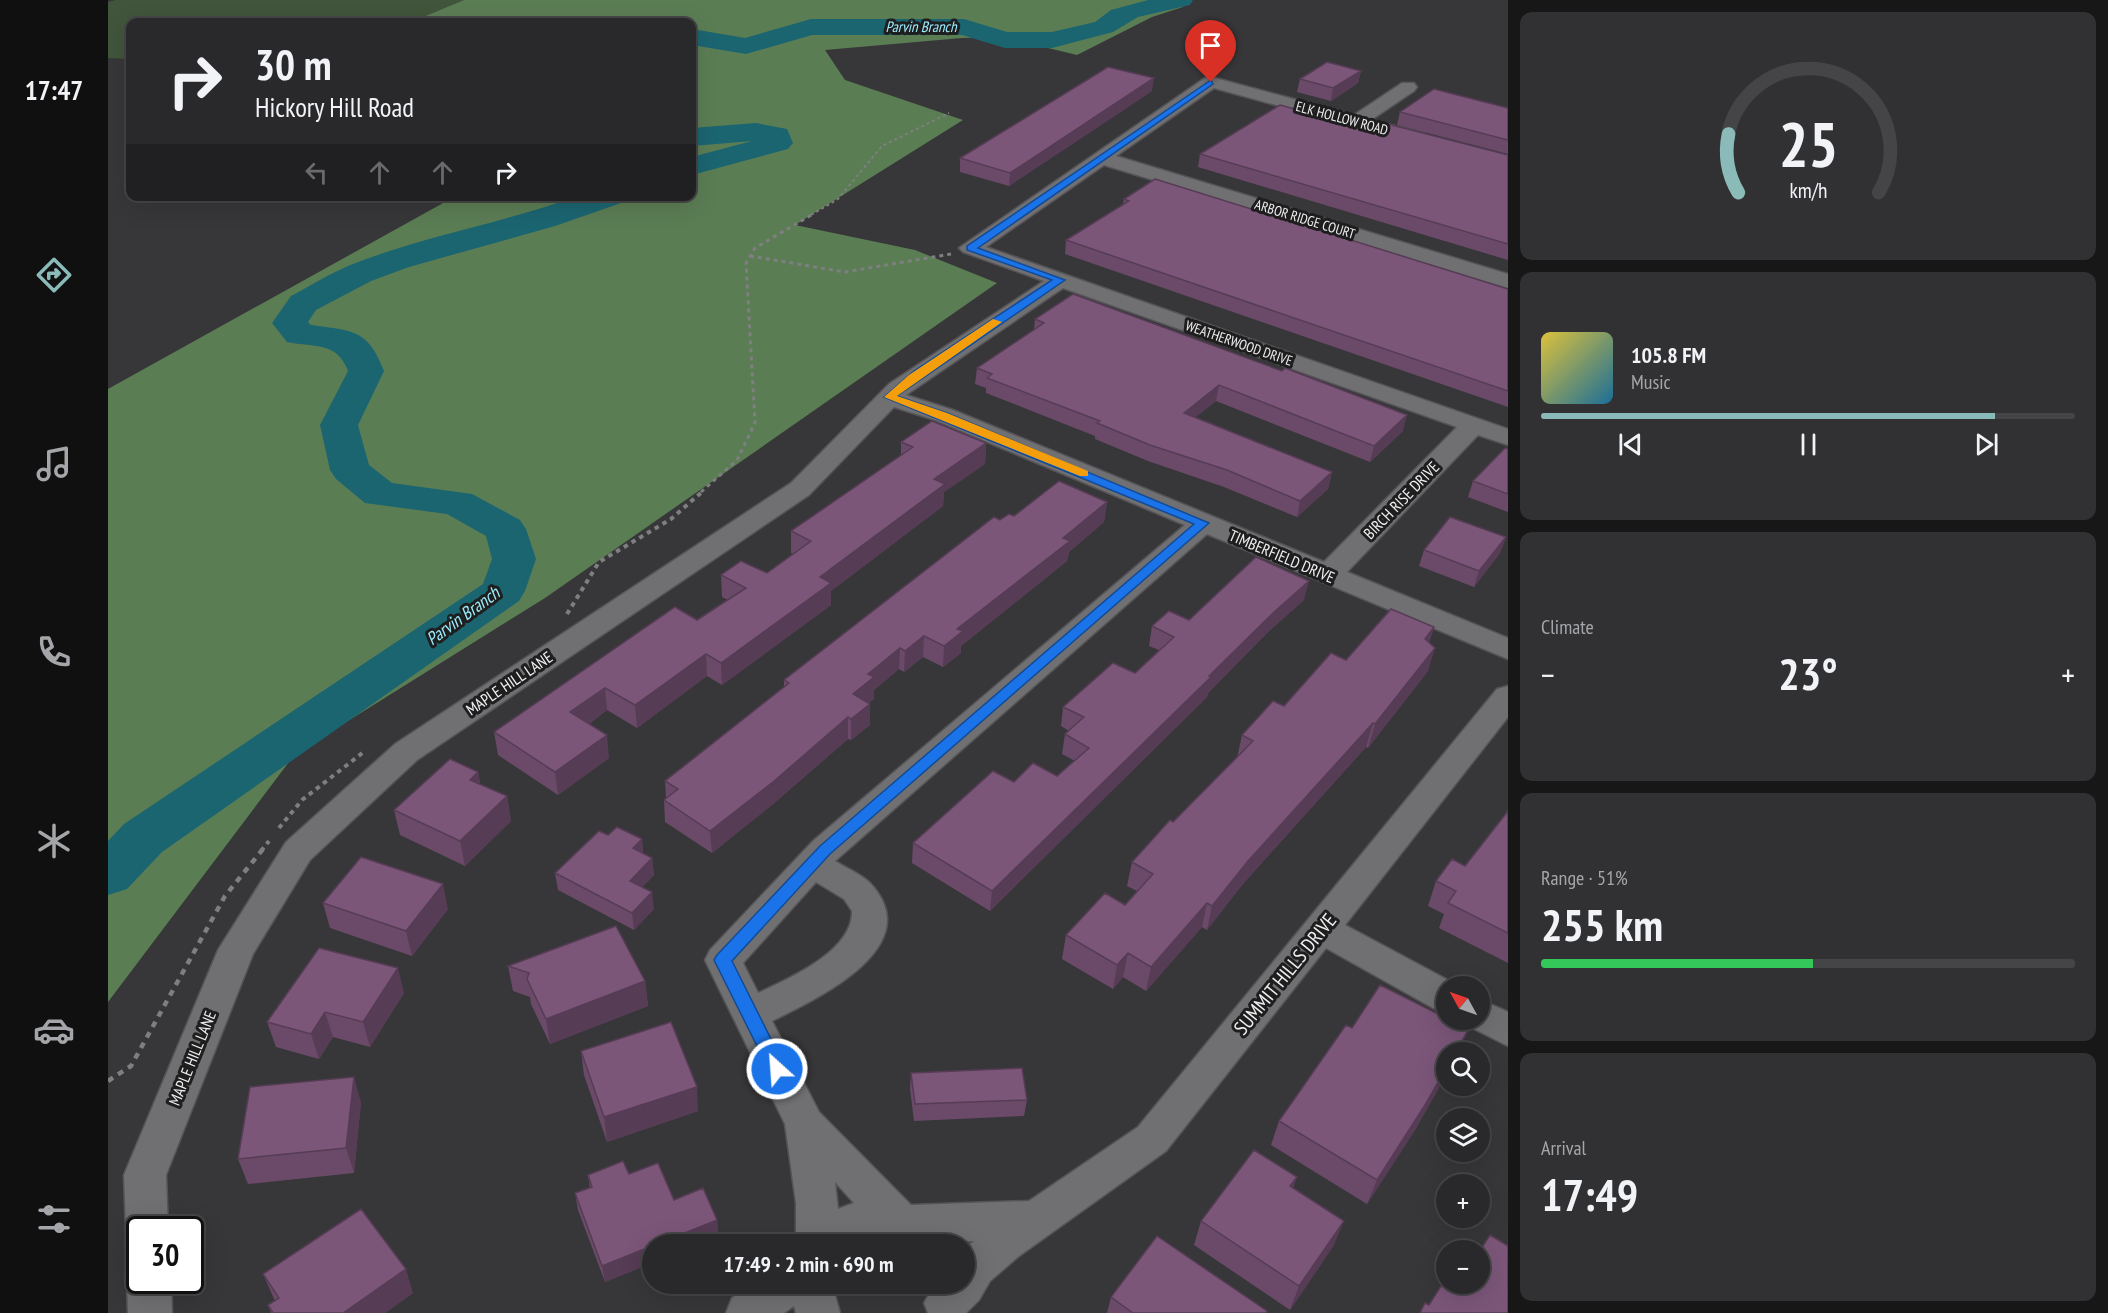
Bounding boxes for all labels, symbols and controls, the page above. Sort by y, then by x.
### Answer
water label: Parvin Branch [885,17,958,36]
pin [1185,20,1236,82]
icon: arrive [1194,29,1227,62]
text: 30 m [255,37,332,92]
icon: right [156,42,234,120]
text: 17:47 [25,73,83,107]
text: Hickory Hill Road [255,90,414,124]
street label: ELK HOLLOW ROAD [1294,97,1390,139]
text: 25 [1778,103,1838,184]
icon: left [300,156,333,189]
icon: ahead [363,156,396,189]
icon: ahead [426,156,459,189]
icon: right [489,156,522,189]
text: km/h [1789,176,1827,204]
street label: ARBOR RIDGE COURT [1253,195,1358,243]
icon: directions [33,254,75,296]
street label: WEATHERWOOD DRIVE [1183,316,1295,370]
text: 105.8 FM [1631,341,1706,369]
text: Music [1631,369,1671,395]
icon: previous [1614,428,1647,461]
icon: pause [1792,428,1825,461]
icon: next [1970,428,2003,461]
icon: music [33,443,75,485]
street label: BIRCH RISE DRIVE [1359,457,1443,543]
street label: TIMBERFIELD DRIVE [1226,525,1338,587]
water label: Parvin Branch [421,581,505,650]
text: Climate [1541,614,1594,640]
icon: phone [33,631,75,673]
text: 23° [1778,644,1838,702]
street label: MAPLE HILL LANE [462,647,556,719]
text: − [1541,653,1555,696]
text: + [2061,653,2075,696]
icon: climate [33,820,75,862]
text: Range · 51% [1541,865,1628,891]
text: 255 km [1541,895,1663,953]
street label: SUMMIT HILLS DRIVE [1228,908,1342,1040]
north arrow [1436,976,1490,1030]
map controls [1436,976,1490,1294]
street label: MAPLE HILL LANE [164,1008,220,1108]
icon: car [33,1009,75,1051]
position arrow [745,1037,809,1101]
button: search [1436,1042,1490,1096]
button: layers [1436,1108,1490,1162]
text: Arrival [1541,1135,1586,1161]
text: 17:49 [1541,1165,1638,1223]
button: + [1436,1174,1490,1228]
icon: filters [33,1198,75,1240]
speed limit sign: 30 [126,1216,204,1294]
button: − [1436,1240,1490,1294]
text: 17:49 · 2 min · 690 m [723,1250,894,1278]

